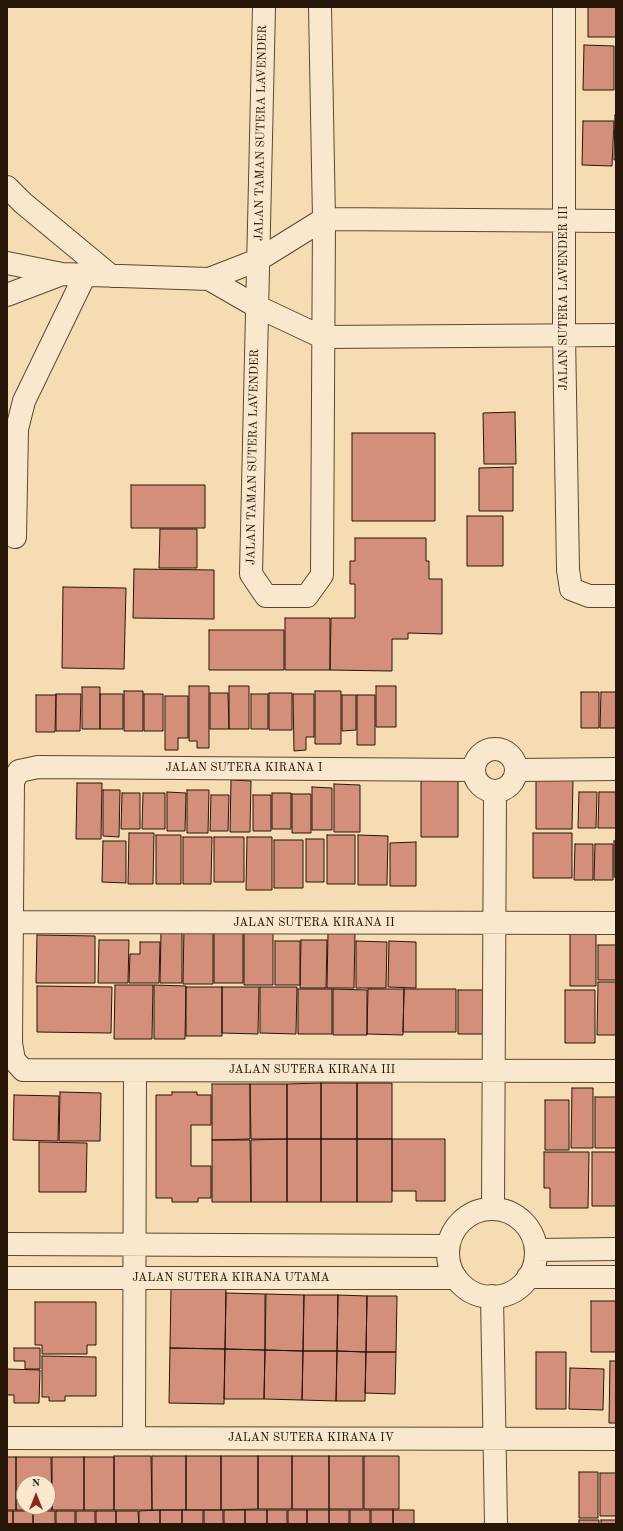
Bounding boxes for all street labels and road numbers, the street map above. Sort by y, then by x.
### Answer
street label: JALAN TAMAN SUTERA LAVENDER [252,25,270,241]
street label: JALAN SUTERA LAVENDER III [557,206,571,390]
street label: JALAN TAMAN SUTERA LAVENDER [244,349,262,565]
street label: JALAN SUTERA KIRANA I [166,761,322,775]
street label: JALAN SUTERA KIRANA II [233,916,395,930]
street label: JALAN SUTERA KIRANA III [229,1063,395,1077]
street label: JALAN SUTERA KIRANA UTAMA [132,1271,330,1285]
street label: JALAN SUTERA KIRANA IV [228,1431,394,1445]

